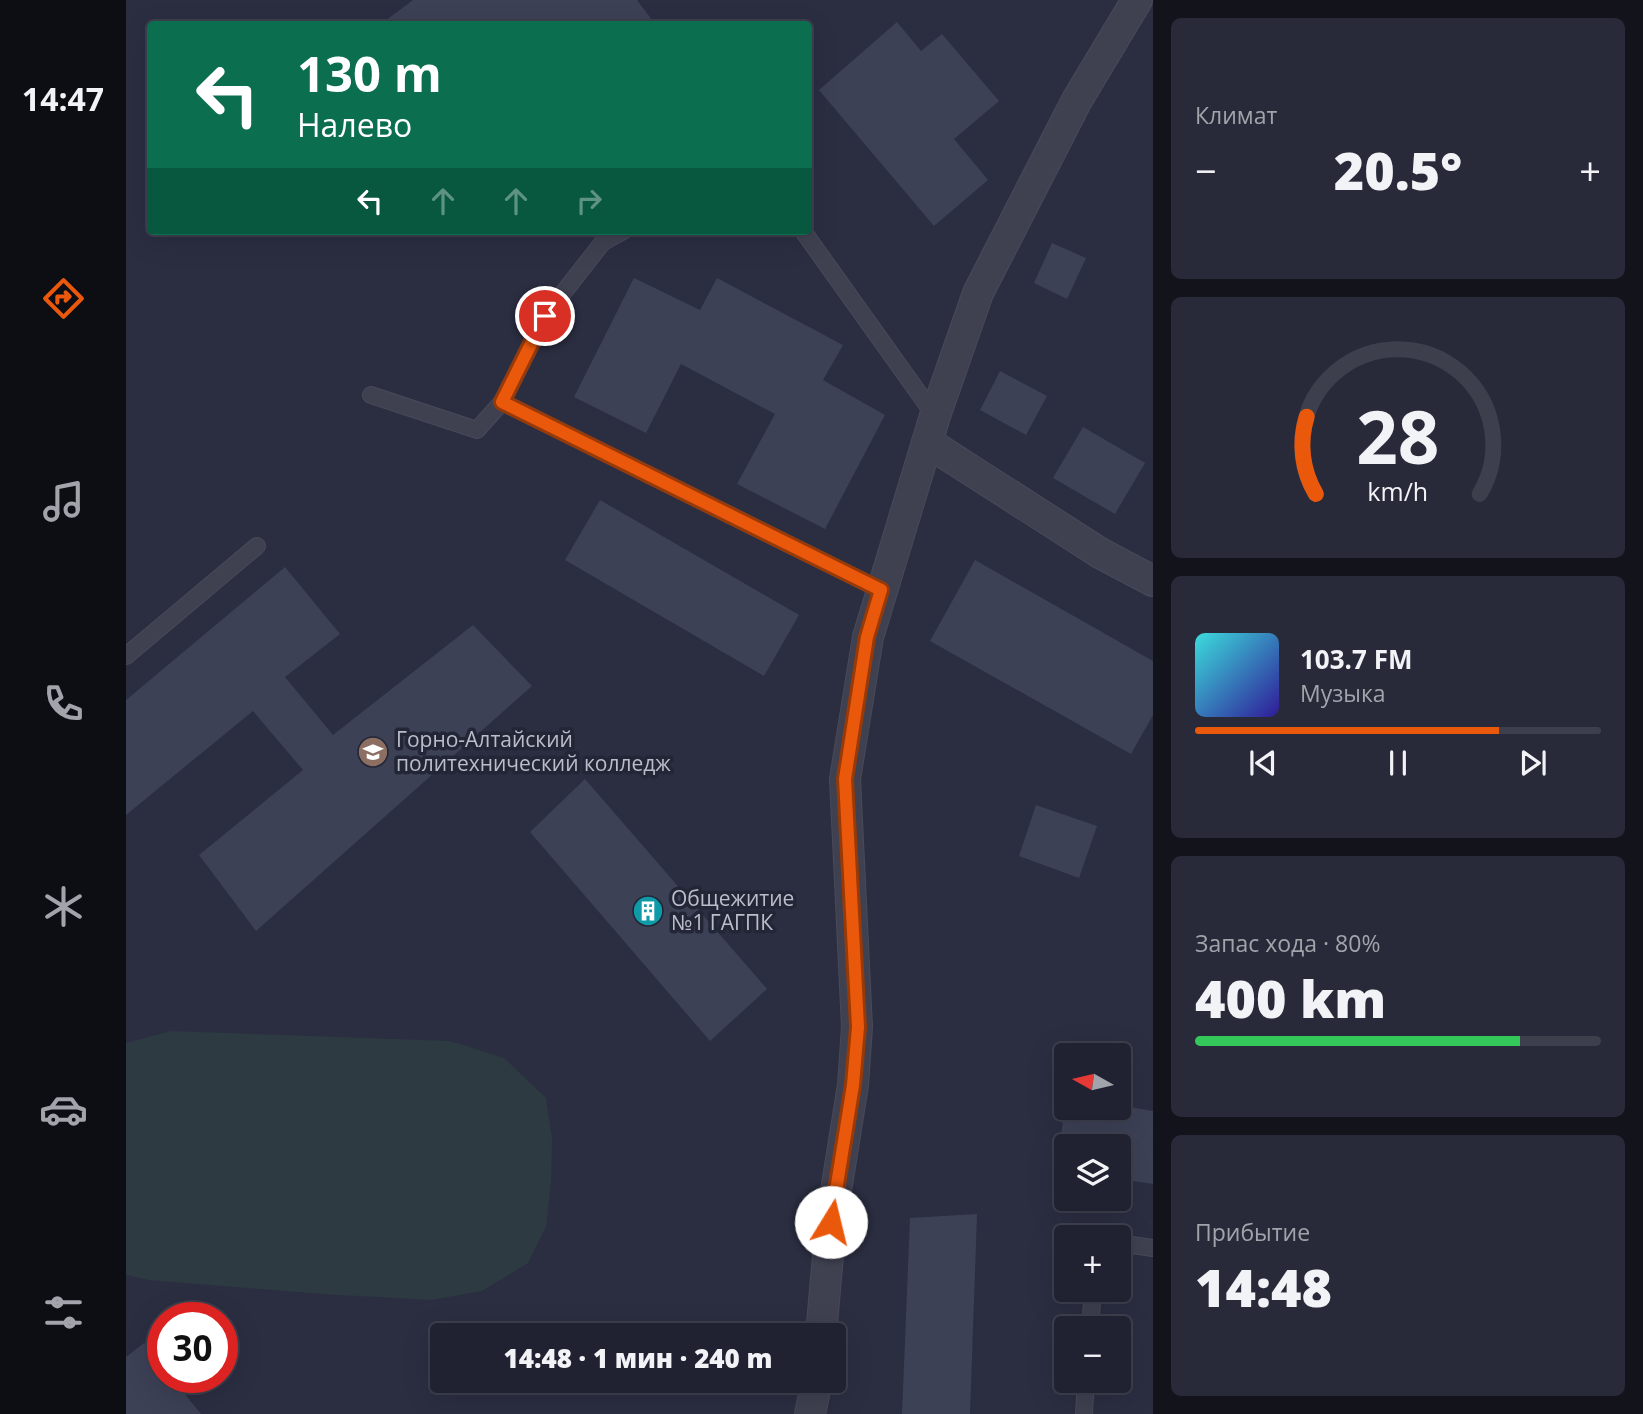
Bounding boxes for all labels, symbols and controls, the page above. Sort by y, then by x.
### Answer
text: 130 m [297,40,442,106]
icon: left [182,49,273,140]
text: 14:47 [22,77,104,120]
text: Климат [1195,99,1277,131]
text: Налево [297,103,412,146]
text: 20.5° [1334,134,1462,205]
text: − [1195,144,1217,196]
text: + [1579,144,1601,196]
icon: left [351,182,389,220]
icon: ahead [424,182,462,220]
icon: ahead [497,182,535,220]
icon: right [570,182,608,220]
icon: directions [39,274,88,323]
pin [515,286,575,346]
icon: arrive [526,297,564,335]
text: 28 [1356,386,1440,485]
text: km/h [1368,474,1428,508]
icon: music [39,477,88,526]
text: 103.7 FM [1300,641,1412,677]
text: Музыка [1300,677,1386,709]
icon: phone [39,679,88,728]
place label: Горно-Алтайский политехнический колледж [396,725,671,777]
school or university icon: Горно-Алтайский политехнический колледж [356,735,390,769]
icon: previous [1244,744,1282,782]
icon: pause [1379,744,1417,782]
icon: next [1514,744,1552,782]
icon: climate [39,882,88,931]
place label: Общежитие №1 ГАГПК [671,884,794,936]
building icon: Общежитие №1 ГАГПК [631,894,665,928]
text: Запас хода · 80% [1195,927,1380,959]
text: 400 km [1195,962,1386,1033]
north arrow [1054,1043,1130,1120]
map controls [1054,1043,1131,1393]
icon: car [39,1085,88,1134]
button: layers [1054,1134,1131,1211]
position arrow [794,1185,868,1259]
text: Прибытие [1195,1216,1310,1248]
button: + [1054,1225,1131,1302]
text: 14:48 [1195,1251,1332,1322]
icon: filters [39,1288,88,1337]
speed limit sign: 30 [147,1302,238,1393]
button: − [1054,1316,1131,1393]
text: 14:48 · 1 мин · 240 m [503,1340,773,1376]

